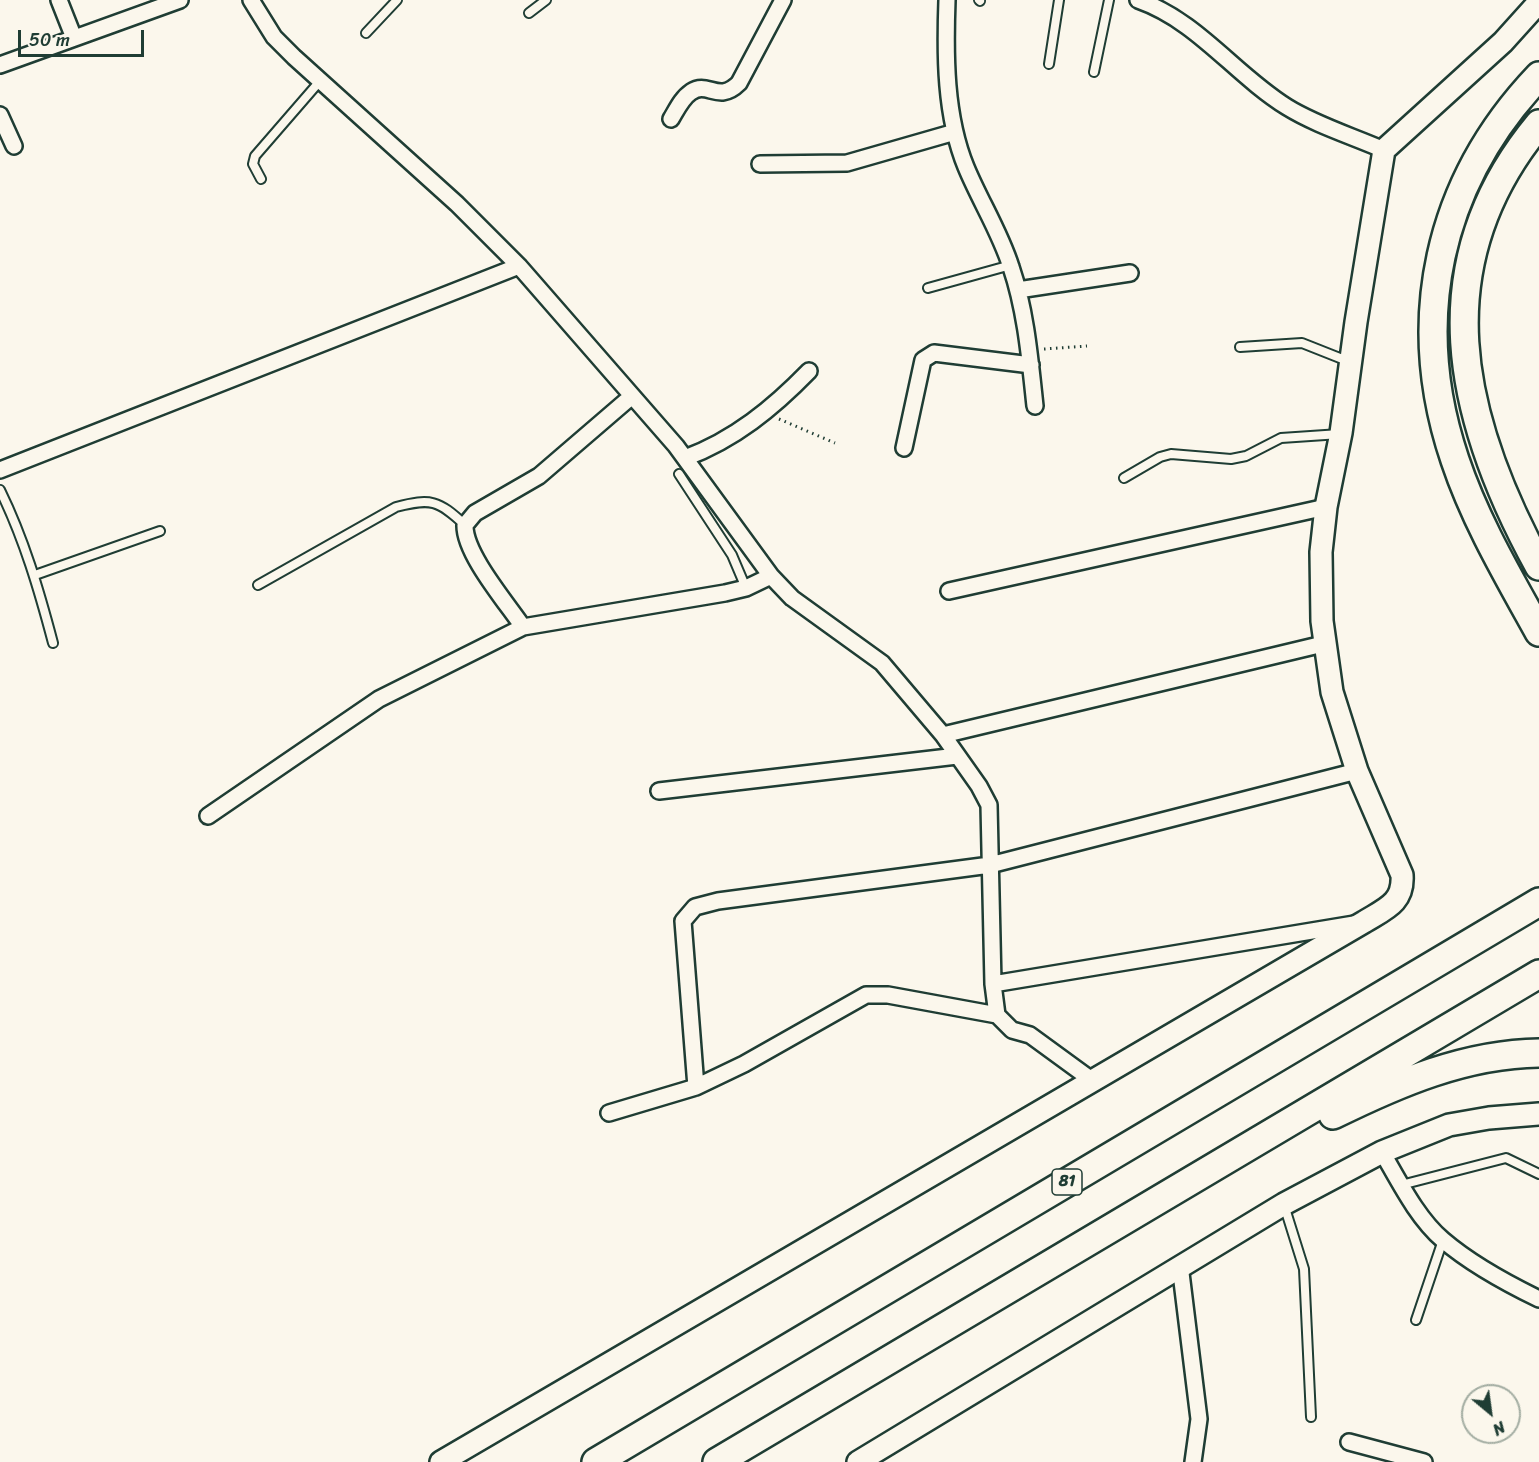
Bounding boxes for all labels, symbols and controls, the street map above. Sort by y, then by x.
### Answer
scale bar [21,18,147,56]
text: 50 m [29,24,70,56]
road number: 81 [1052,1169,1082,1195]
north arrow [1461,1384,1521,1444]
text: N [1487,1413,1511,1444]

